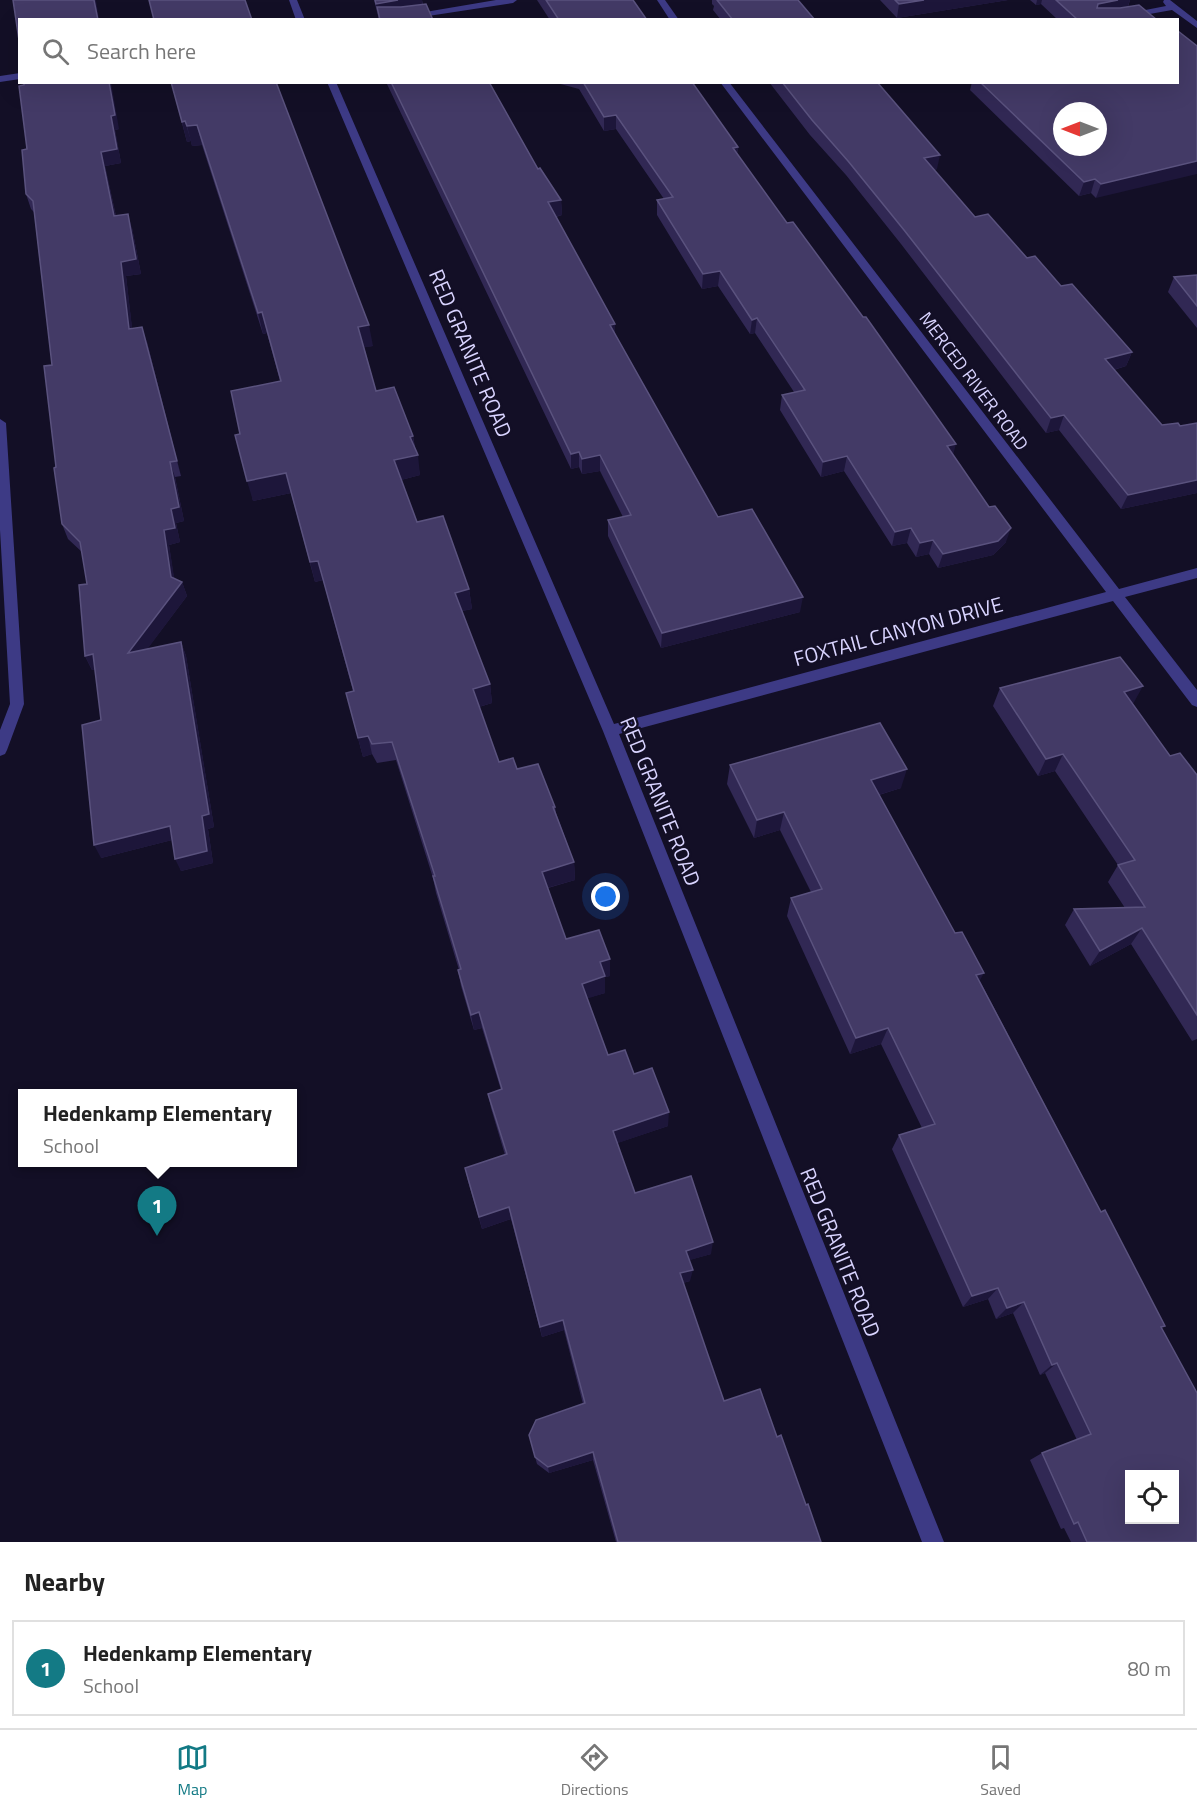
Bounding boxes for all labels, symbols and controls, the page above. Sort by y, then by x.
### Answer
search box [18,18,1179,84]
text: Search here [87,34,196,68]
icon: search [39,35,72,68]
north arrow [1053,102,1107,156]
street label: RED GRANITE ROAD [421,264,521,442]
street label: MERCED RIVER ROAD [913,306,1035,456]
street label: FOXTAIL CANYON DRIVE [790,588,1006,674]
street label: RED GRANITE ROAD [612,711,710,891]
your location [591,882,620,911]
popup [18,1089,297,1167]
text: Hedenkamp Elementary [43,1096,272,1130]
text: School [43,1130,99,1161]
street label: RED GRANITE ROAD [792,1162,890,1342]
pin: 1 [138,1186,176,1236]
map controls [1125,1470,1179,1524]
button: locate [1125,1470,1179,1524]
text: Nearby [24,1562,105,1601]
text: Hedenkamp Elementary [83,1636,312,1670]
text: 1 [40,1653,51,1684]
text: 80 m [1127,1653,1171,1684]
text: School [83,1670,139,1701]
tab: Map [176,1741,209,1801]
tab: Directions [561,1741,629,1801]
tab: Saved [980,1741,1021,1801]

